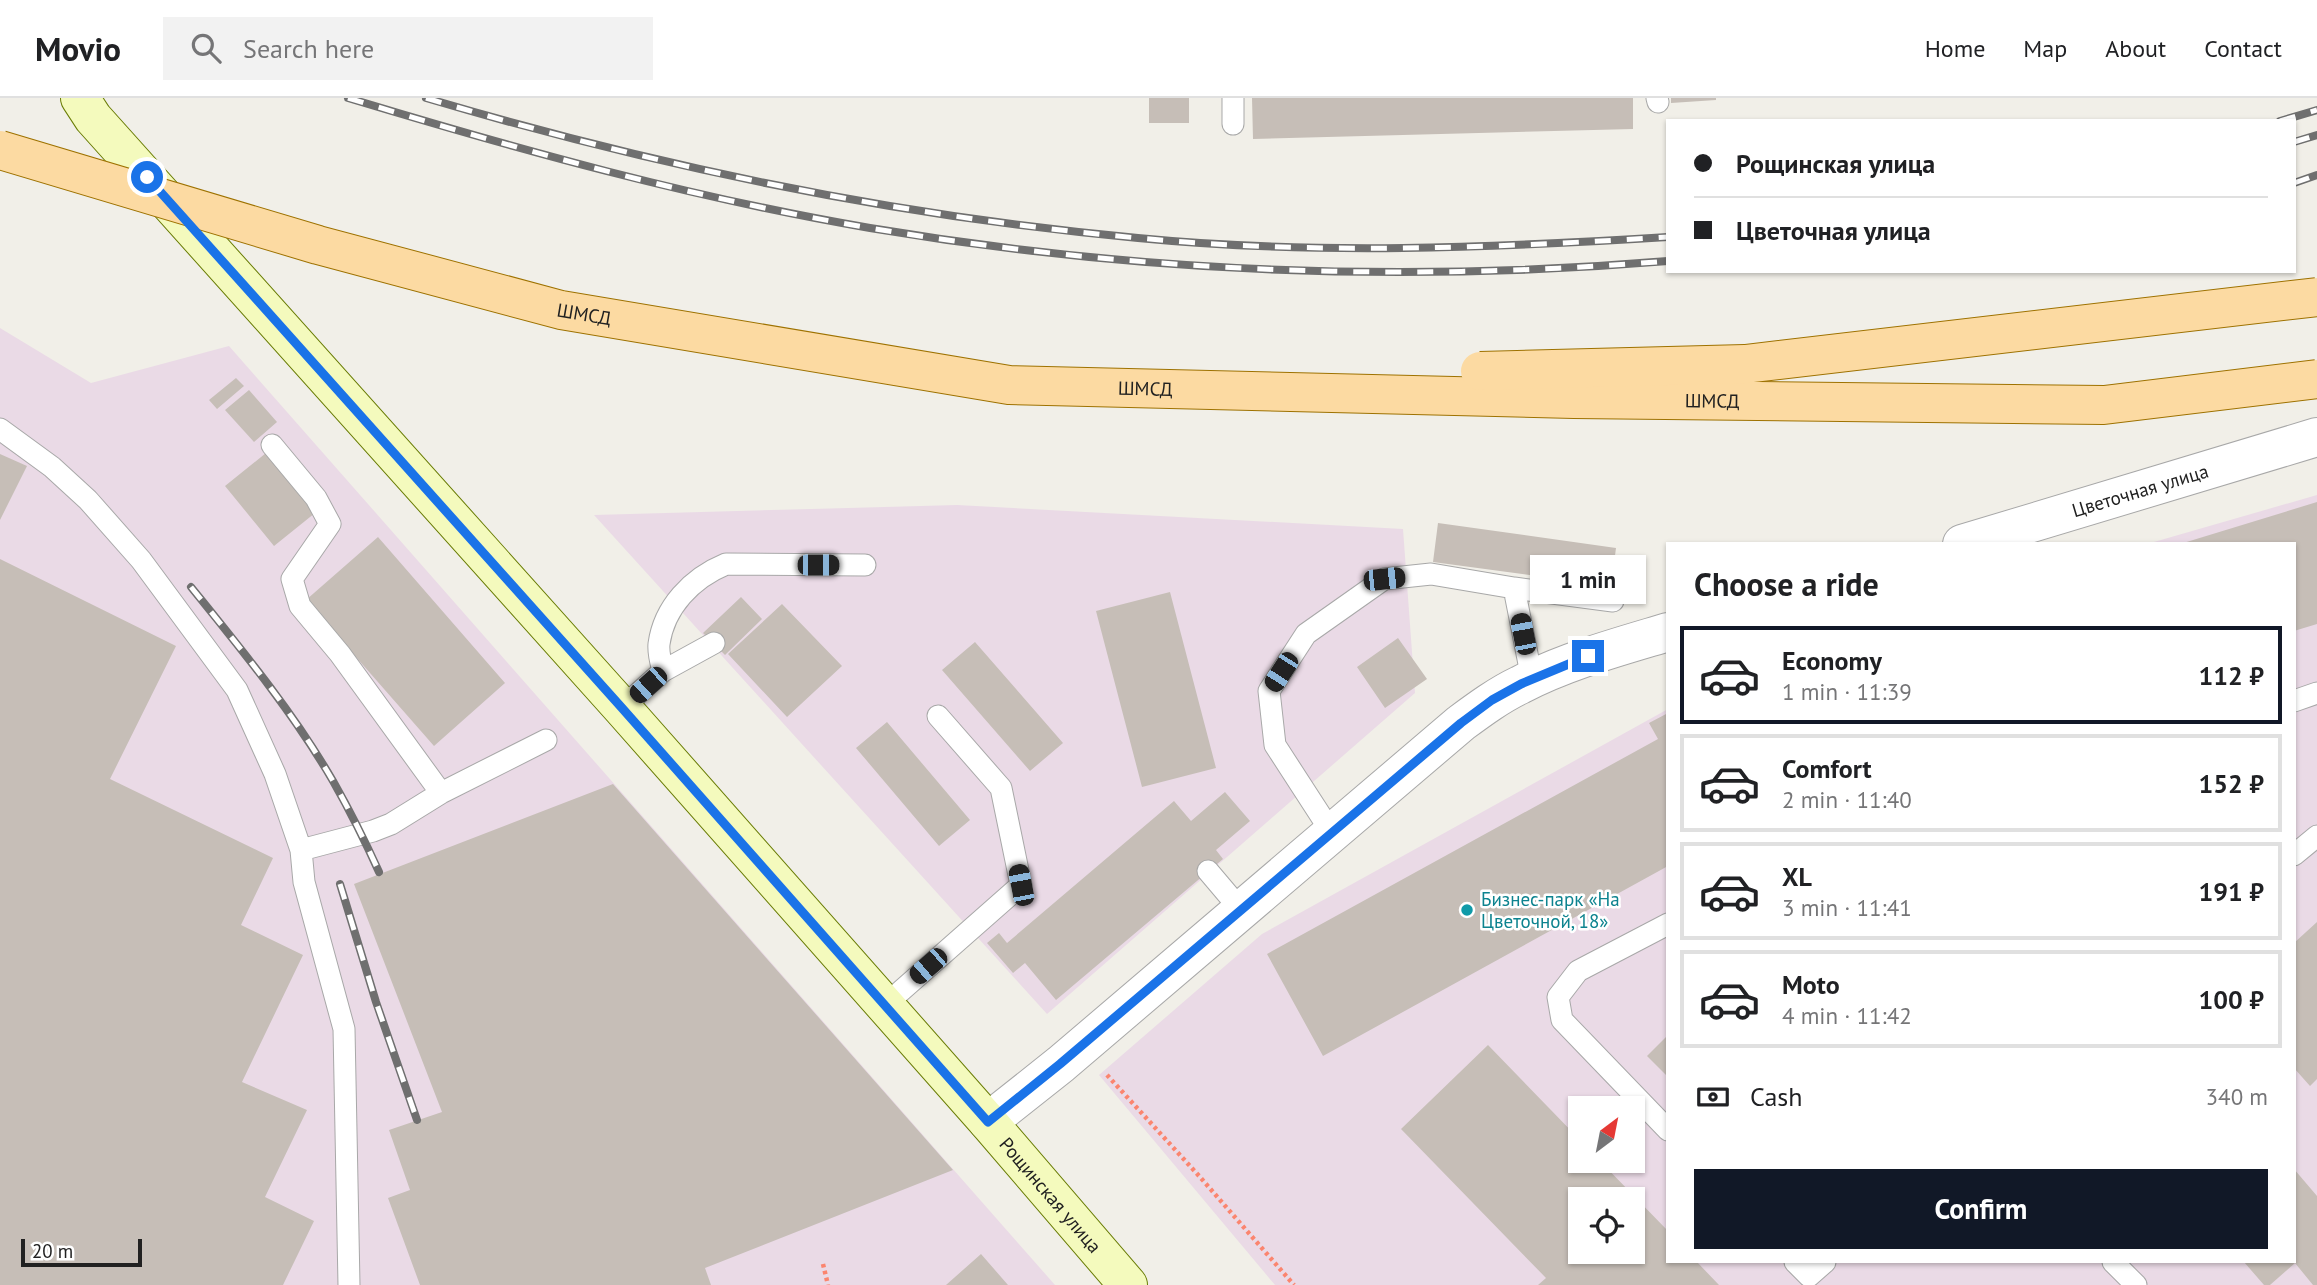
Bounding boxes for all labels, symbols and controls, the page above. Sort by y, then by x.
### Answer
search box [163,17,653,80]
text: Movio [35,27,121,70]
icon: search [187,29,225,67]
text: Search here [243,32,374,65]
text: Home [1925,33,1985,64]
text: Map [2023,33,2067,64]
text: About [2105,33,2166,64]
text: Contact [2204,33,2282,64]
text: Рощинская улица [1736,147,1935,180]
route start [131,161,163,193]
text: Цветочная улица [1736,214,1931,247]
street label: ШМСД [555,298,614,330]
street label: ШМСД [1118,376,1173,401]
street label: ШМСД [1685,388,1740,413]
street label: Цветочная улица [2069,458,2211,522]
callout: 1 min [1530,554,1646,603]
car [798,555,840,576]
text: Choose a ride [1694,563,1879,605]
text: 1 min [1560,565,1616,594]
car [1363,566,1406,592]
car [1509,611,1538,657]
route end [1572,640,1604,672]
icon: car [1698,644,1761,707]
text: Economy [1782,644,1882,677]
car [1261,649,1302,695]
text: 112 ₽ [2198,659,2264,692]
car [626,663,671,707]
text: 1 min · 11:39 [1782,677,1912,706]
icon: car [1698,752,1761,815]
text: Comfort [1782,752,1872,785]
text: 152 ₽ [2198,767,2264,800]
text: 2 min · 11:40 [1782,785,1912,814]
icon: car [1698,860,1761,923]
text: XL [1782,860,1812,893]
car [1007,862,1036,908]
text: 191 ₽ [2198,875,2264,908]
place label: Бизнес-парк «На Цветочной, 18» [1481,887,1620,933]
text: 3 min · 11:41 [1782,893,1912,922]
marker: Бизнес-парк «На Цветочной, 18» [1459,902,1475,918]
car [906,944,951,988]
icon: car [1698,968,1761,1031]
text: Moto [1782,968,1840,1001]
text: 100 ₽ [2198,983,2264,1016]
text: 4 min · 11:42 [1782,1001,1912,1030]
icon: cash [1694,1078,1732,1116]
text: Cash [1750,1080,1802,1113]
text: 340 m [2206,1082,2268,1111]
north arrow [1568,1096,1645,1172]
map controls [1568,1096,1645,1264]
street label: Рощинская улица [994,1132,1107,1258]
button: Confirm [1694,1169,2268,1249]
button: locate [1568,1187,1645,1264]
scale bar [21,1236,142,1268]
text: 20 m [32,1239,73,1263]

